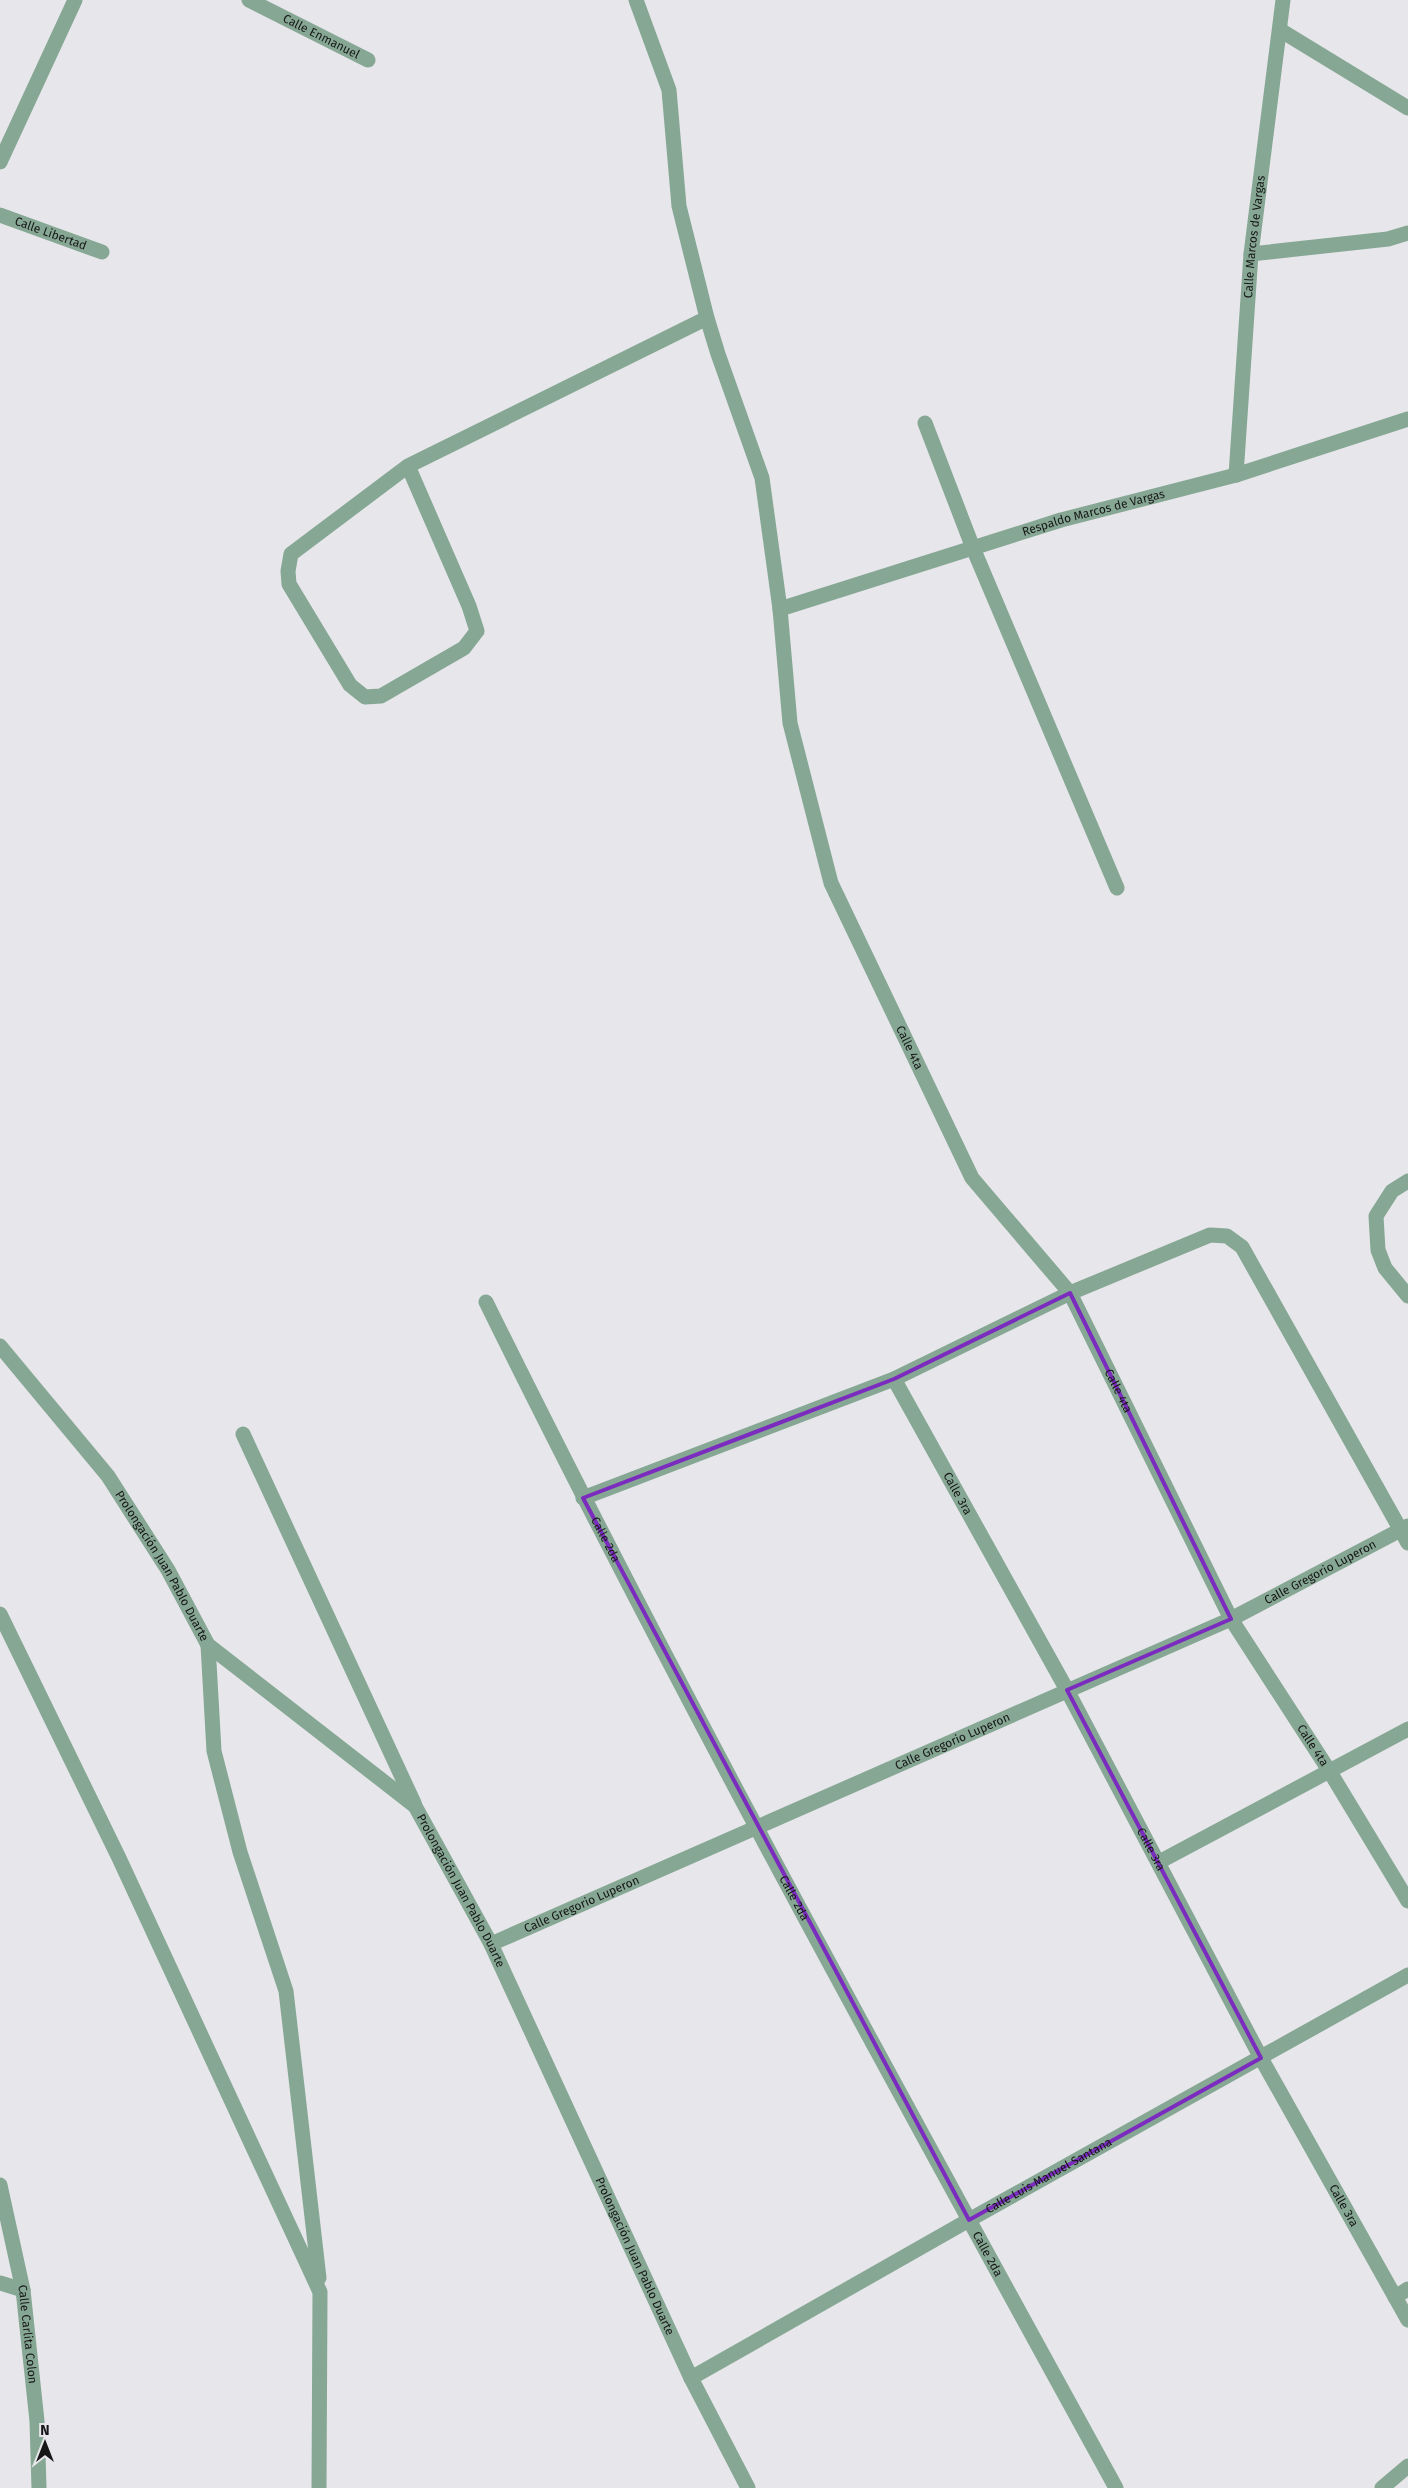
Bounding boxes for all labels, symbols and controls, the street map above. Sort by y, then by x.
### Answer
street label: Calle Enmanuel [281,11,362,62]
street label: Calle Marcos de Vargas [1241,174,1268,299]
street label: Calle Libertad [13,214,89,253]
street label: Respaldo Marcos de Vargas [1020,487,1167,539]
street label: Calle 4ta [893,1023,926,1072]
street label: Calle 4ta [1102,1367,1135,1415]
street label: Calle 3ra [940,1470,975,1517]
street label: Prolongación Juan Pablo Duarte [112,1488,212,1643]
street label: Calle 2da [588,1515,623,1565]
street label: Calle Gregorio Luperon [1262,1537,1378,1607]
street label: Calle Gregorio Luperon [893,1710,1012,1773]
street label: Calle 4ta [1294,1722,1331,1769]
street label: Prolongación Juan Pablo Duarte [414,1812,508,1969]
street label: Calle 3ra [1134,1825,1168,1873]
street label: Calle Gregorio Luperon [522,1873,641,1936]
street label: Calle 2da [776,1873,812,1923]
street label: Calle Luis Manuel Santana [983,2135,1114,2216]
street label: Prolongación Juan Pablo Duarte [592,2175,677,2337]
street label: Calle 3ra [1326,2182,1361,2229]
street label: Calle 2da [970,2229,1006,2279]
street label: Calle Carlita Colon [15,2283,40,2384]
north arrow [20,2418,70,2468]
text: N [40,2422,50,2439]

